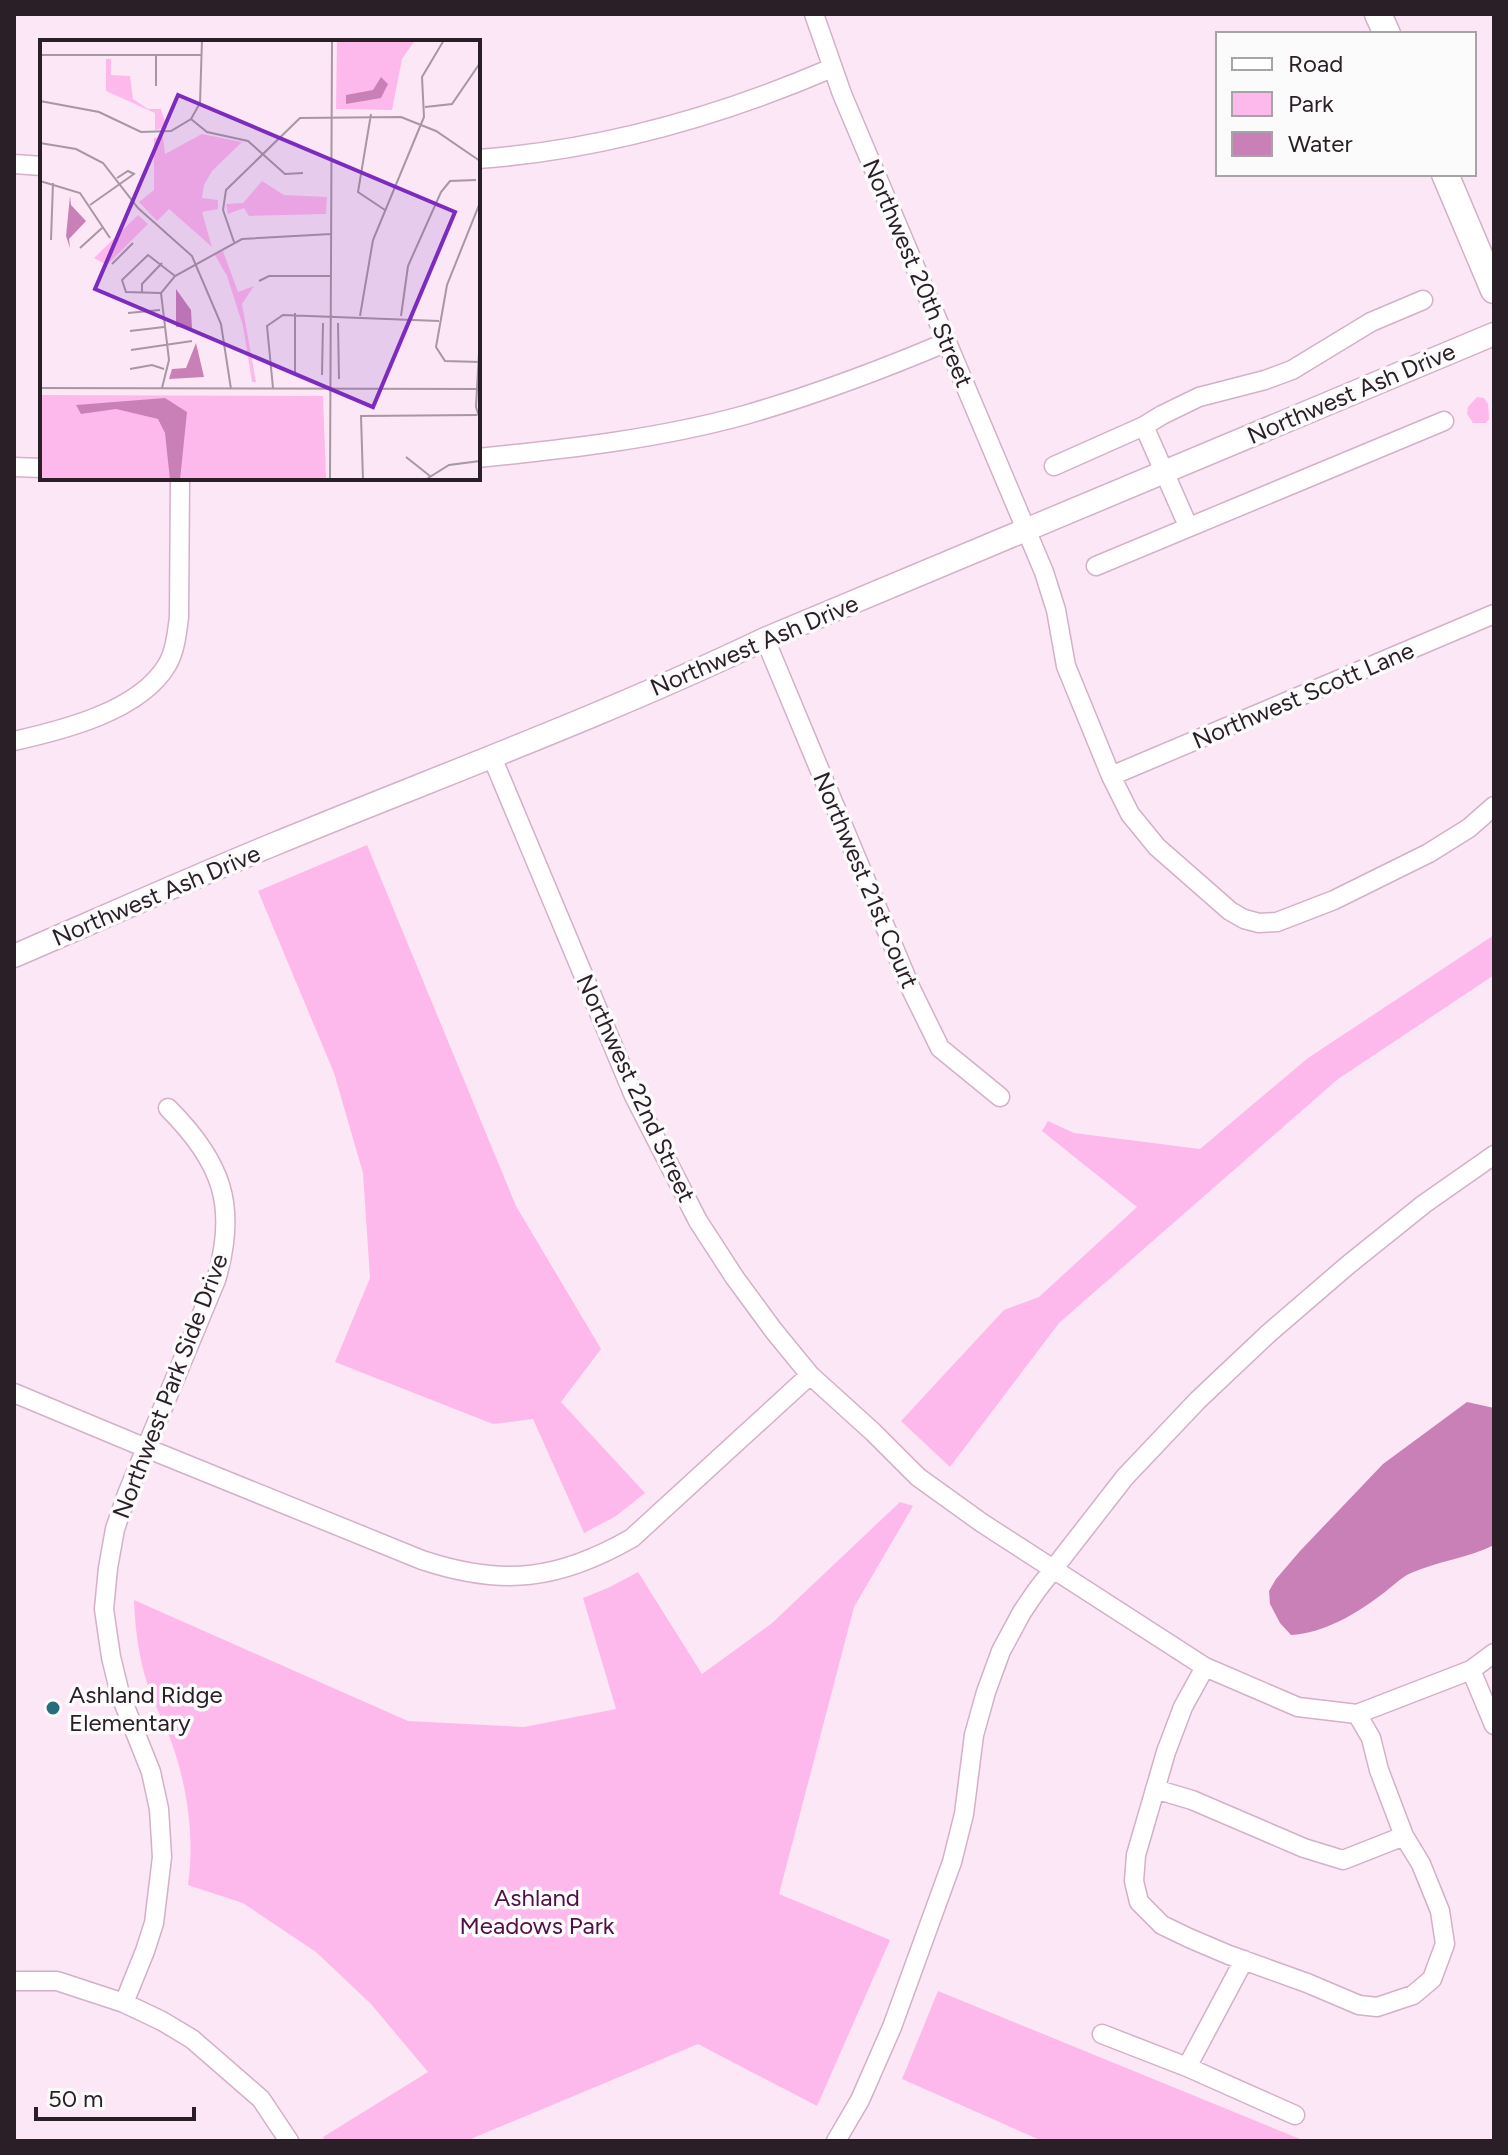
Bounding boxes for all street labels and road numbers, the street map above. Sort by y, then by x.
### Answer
street label: Northwest 20th Street [857,155,979,391]
street label: Northwest Ash Drive [1243,336,1459,450]
street label: Northwest Ash Drive [646,588,862,702]
street label: Northwest Scott Lane [1188,635,1418,755]
street label: Northwest 21st Court [807,768,925,992]
street label: Northwest Ash Drive [48,838,264,952]
street label: Northwest 22nd Street [570,969,702,1207]
street label: Northwest Park Side Drive [106,1250,234,1522]

